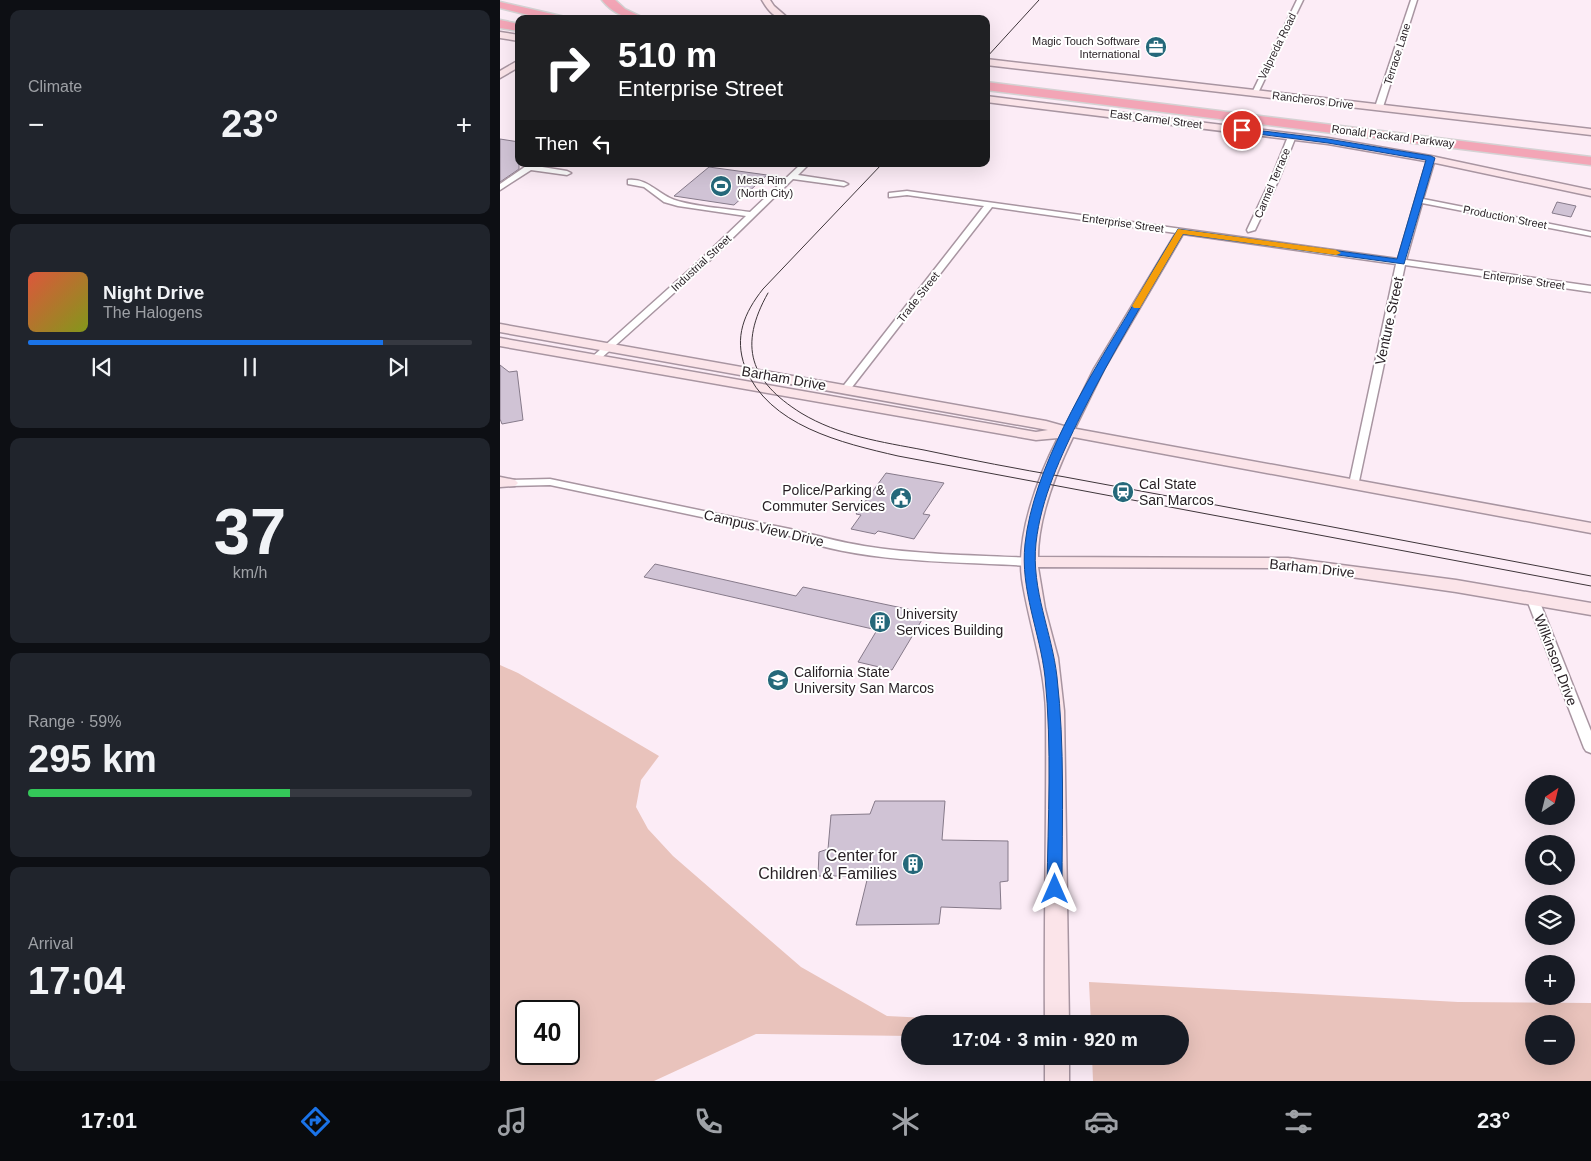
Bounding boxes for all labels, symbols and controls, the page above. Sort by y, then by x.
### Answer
street label: Valpreda Road [1256,11,1298,81]
street label: Terrace Lane [1381,22,1413,86]
icon: right [535,35,600,100]
text: 510 m [618,35,717,74]
place label: Magic Touch Software International [1032,35,1140,60]
office icon: Magic Touch Software International [1144,35,1168,59]
text: Enterprise Street [618,76,783,101]
text: Climate [28,78,82,95]
street label: Rancheros Drive [1272,89,1354,111]
text: 23° [221,103,279,145]
street label: East Carmel Street [1109,107,1203,131]
text: − [28,109,44,140]
text: + [456,109,472,140]
pin [1221,109,1263,151]
icon: arrive [1228,116,1256,144]
street label: Ronald Packard Parkway [1331,123,1456,150]
icon: left [588,130,616,158]
text: Then [535,133,578,154]
street label: Carmel Terrace [1252,146,1292,220]
sports icon: Mesa Rim (North City) [709,174,733,198]
place label: Mesa Rim (North City) [737,174,793,199]
street label: Production Street [1462,203,1548,231]
street label: Enterprise Street [1081,211,1165,235]
street label: Industrial Street [669,232,733,294]
street label: Enterprise Street [1482,268,1566,292]
street label: Trade Street [895,269,941,325]
street label: Venture Street [1372,275,1406,366]
text: Night Drive [103,282,204,303]
text: The Halogens [103,304,203,321]
icon: previous [88,353,116,381]
icon: pause [236,353,264,381]
icon: next [384,353,412,381]
street label: Barham Drive [740,363,828,393]
place label: Cal State San Marcos [1139,476,1214,508]
station icon: Cal State San Marcos [1111,480,1135,504]
place label: Police/Parking & Commuter Services [762,482,886,514]
public building icon: Police/Parking & Commuter Services [889,486,913,510]
text: 37 [214,495,286,568]
street label: Campus View Drive [702,506,826,550]
street label: Barham Drive [1269,556,1356,580]
text: km/h [233,564,267,581]
place label: University Services Building [896,606,1003,638]
building icon: University Services Building [868,610,892,634]
street label: Wilkinson Drive [1531,612,1581,708]
place label: California State University San Marcos [794,664,934,696]
school or university icon: California State University San Marcos [766,668,790,692]
text: Range · 59% [28,713,121,730]
text: 295 km [28,738,157,780]
north arrow [1525,775,1575,825]
map controls [1525,775,1575,1065]
button: search [1525,835,1575,885]
place label: Center for Children & Families [758,847,898,882]
building icon: Center for Children & Families [901,852,925,876]
position arrow [1028,862,1080,914]
button: layers [1525,895,1575,945]
text: Arrival [28,935,73,952]
button: + [1525,955,1575,1005]
text: 17:04 [28,960,125,1002]
speed limit sign: 40 [515,1000,580,1065]
button: − [1525,1015,1575,1065]
text: 17:04 · 3 min · 920 m [952,1029,1138,1050]
icon: directions [298,1104,333,1139]
icon: music [495,1104,530,1139]
icon: phone [691,1104,726,1139]
icon: climate [888,1104,923,1139]
icon: car [1084,1104,1119,1139]
icon: filters [1281,1104,1316,1139]
text: 17:01 [81,1108,137,1133]
text: 23° [1477,1108,1510,1133]

